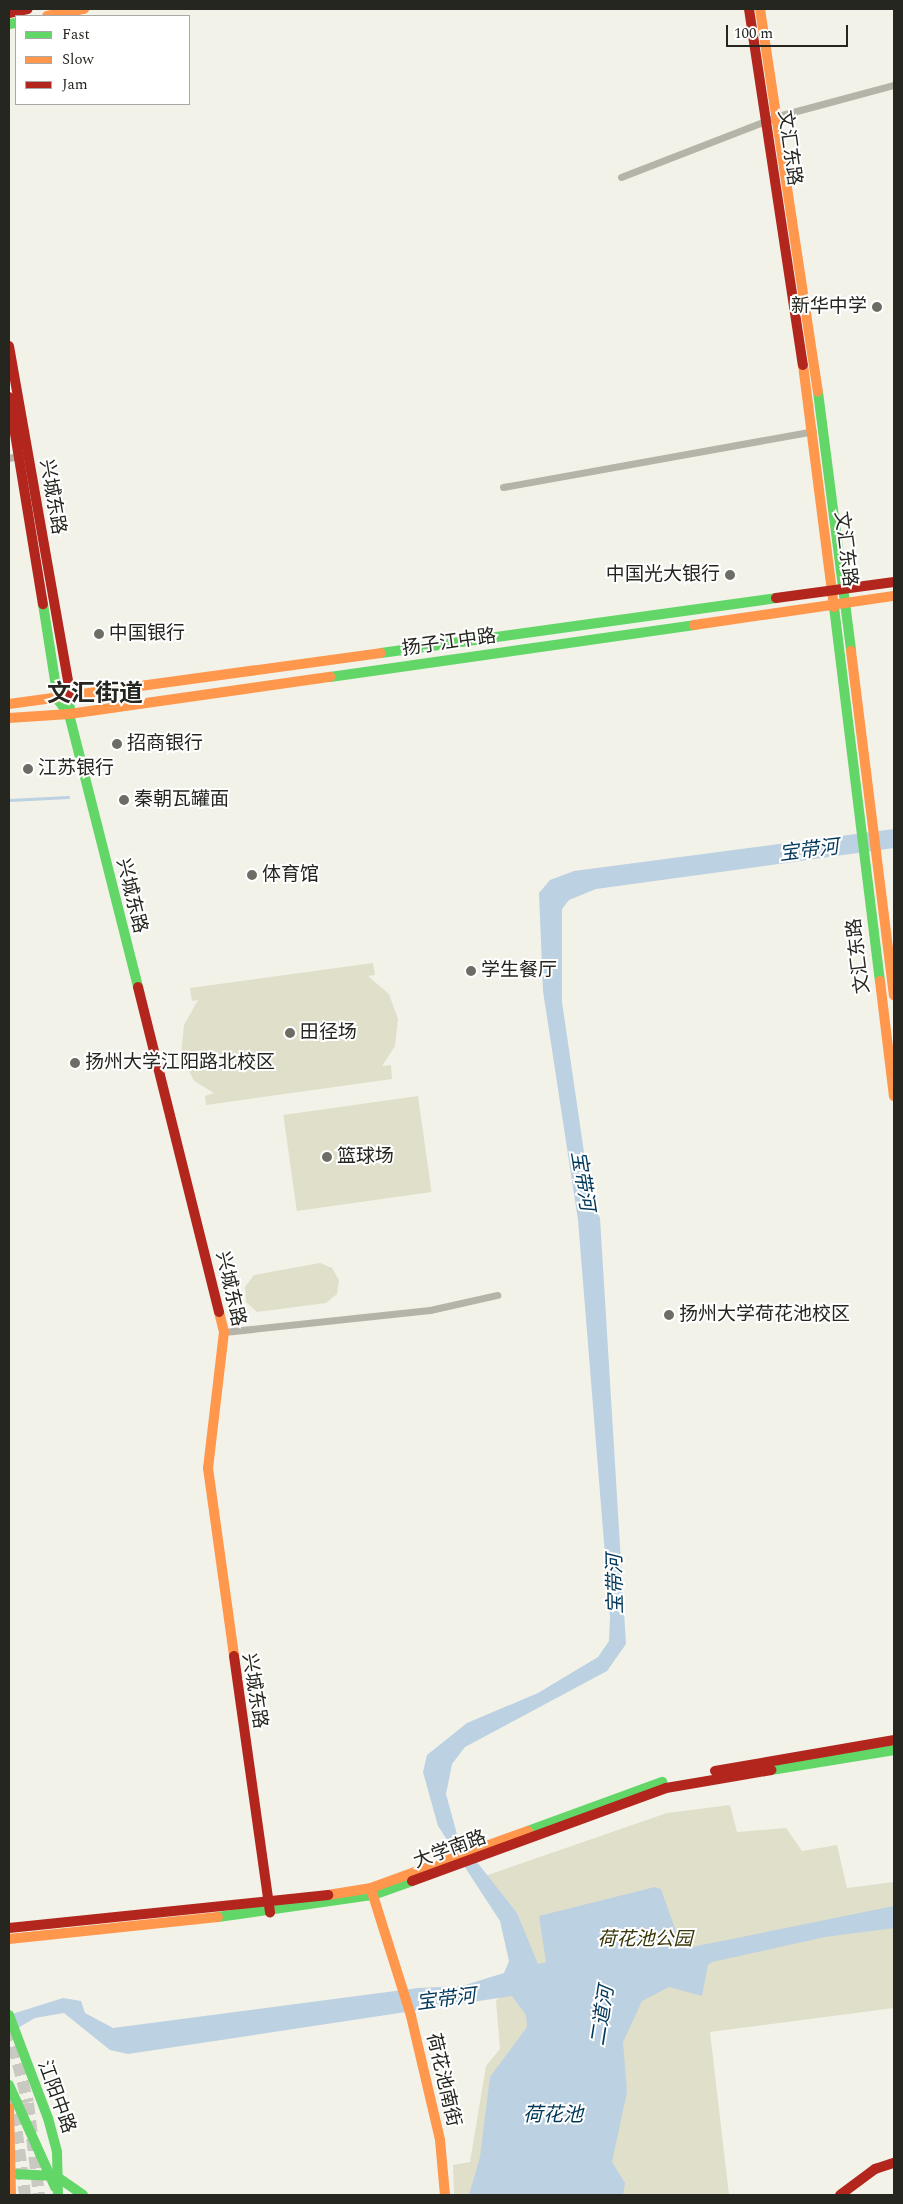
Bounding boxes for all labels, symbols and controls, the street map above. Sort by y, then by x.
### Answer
legend [15,15,190,105]
scale bar [728,15,850,47]
text: 100 m [734,22,773,45]
text: Fast [62,23,90,46]
text: Slow [62,48,94,71]
text: Jam [62,73,88,96]
street label: 文汇东路 [772,109,806,187]
place label: 新华中学 [791,296,867,318]
marker: 新华中学 [871,301,883,313]
street label: 兴城东路 [34,458,70,536]
street label: 文汇东路 [829,510,861,588]
place label: 中国光大银行 [606,564,720,586]
marker: 中国光大银行 [724,569,736,581]
place label: 中国银行 [109,623,185,645]
street label: 扬子江中路 [400,625,498,661]
marker: 中国银行 [93,628,105,640]
district label: 文汇街道 [47,681,143,709]
place label: 招商银行 [127,733,203,755]
marker: 招商银行 [111,738,123,750]
place label: 江苏银行 [38,758,114,780]
marker: 江苏银行 [22,763,34,775]
place label: 秦朝瓦罐面 [134,789,229,811]
marker: 秦朝瓦罐面 [118,794,130,806]
water label: 宝带河 [778,835,840,867]
street label: 兴城东路 [111,856,151,936]
place label: 体育馆 [262,864,319,886]
marker: 体育馆 [246,869,258,881]
street label: 文汇东路 [843,917,875,995]
place label: 学生餐厅 [481,960,557,982]
marker: 学生餐厅 [465,965,477,977]
place label: 田径场 [300,1022,357,1044]
marker: 田径场 [284,1027,296,1039]
place label: 扬州大学江阳路北校区 [85,1052,275,1074]
marker: 扬州大学江阳路北校区 [69,1057,81,1069]
place label: 篮球场 [337,1146,394,1168]
water label: 宝带河 [565,1149,599,1213]
marker: 篮球场 [321,1151,333,1163]
street label: 兴城东路 [210,1249,250,1329]
place label: 扬州大学荷花池校区 [679,1304,850,1326]
marker: 扬州大学荷花池校区 [663,1309,675,1321]
water label: 宝带河 [603,1554,629,1614]
street label: 兴城东路 [237,1652,271,1730]
street label: 大学南路 [410,1826,490,1874]
park label: 荷花池公园 [598,1929,692,1951]
water label: 宝带河 [415,1984,477,2016]
water label: 二道河 [586,1984,620,2048]
street label: 荷花池南街 [421,2031,465,2129]
street label: 江阳中路 [32,2057,80,2137]
water label: 荷花池 [523,2103,583,2127]

